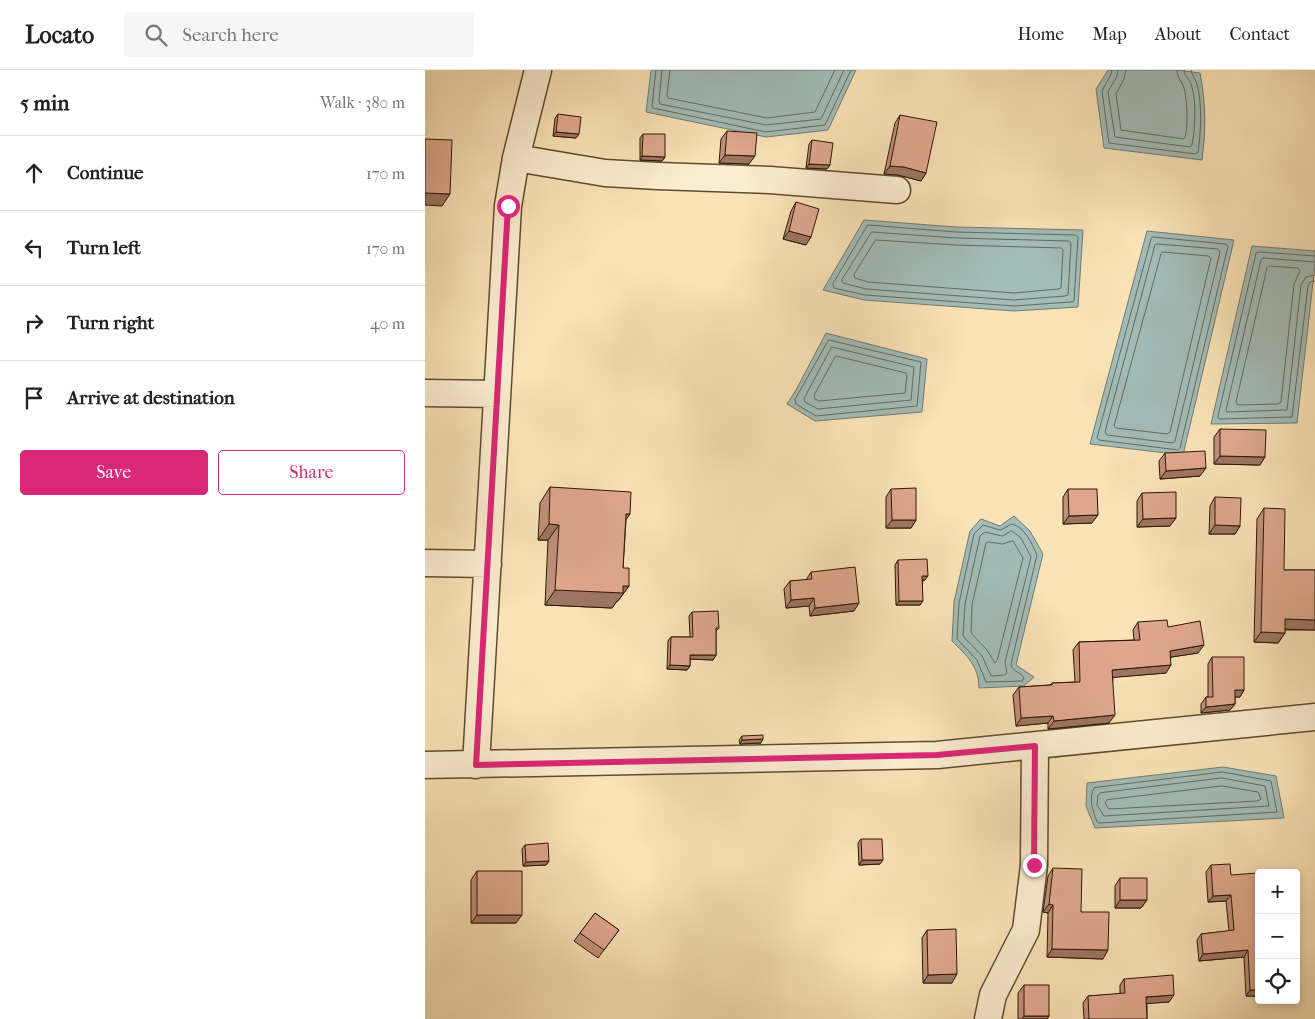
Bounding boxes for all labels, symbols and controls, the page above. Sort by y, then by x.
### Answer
search box [124,12,474,57]
text: Locato [25,21,94,49]
icon: search [142,21,170,49]
text: Search here [182,24,279,46]
text: Home [1017,24,1064,45]
text: Map [1092,24,1127,45]
text: About [1155,24,1201,45]
text: Contact [1229,24,1290,45]
text: 5 min [20,91,69,115]
text: Walk · 380 m [320,93,405,112]
icon: ahead [20,159,48,187]
text: Continue [67,162,143,184]
text: 170 m [366,164,405,183]
route start [497,195,520,218]
icon: left [20,234,48,262]
text: Turn left [67,237,141,259]
text: 170 m [366,239,405,258]
icon: right [20,309,48,337]
text: Turn right [67,312,154,334]
text: 40 m [370,314,405,333]
icon: arrive [20,384,48,412]
text: Arrive at destination [67,387,235,409]
button: Save [20,450,208,495]
button: Share [218,450,405,495]
route end [1023,854,1046,877]
map controls [1255,869,1300,1004]
button: + [1255,869,1300,914]
button: − [1255,914,1300,959]
button: locate [1255,959,1300,1004]

